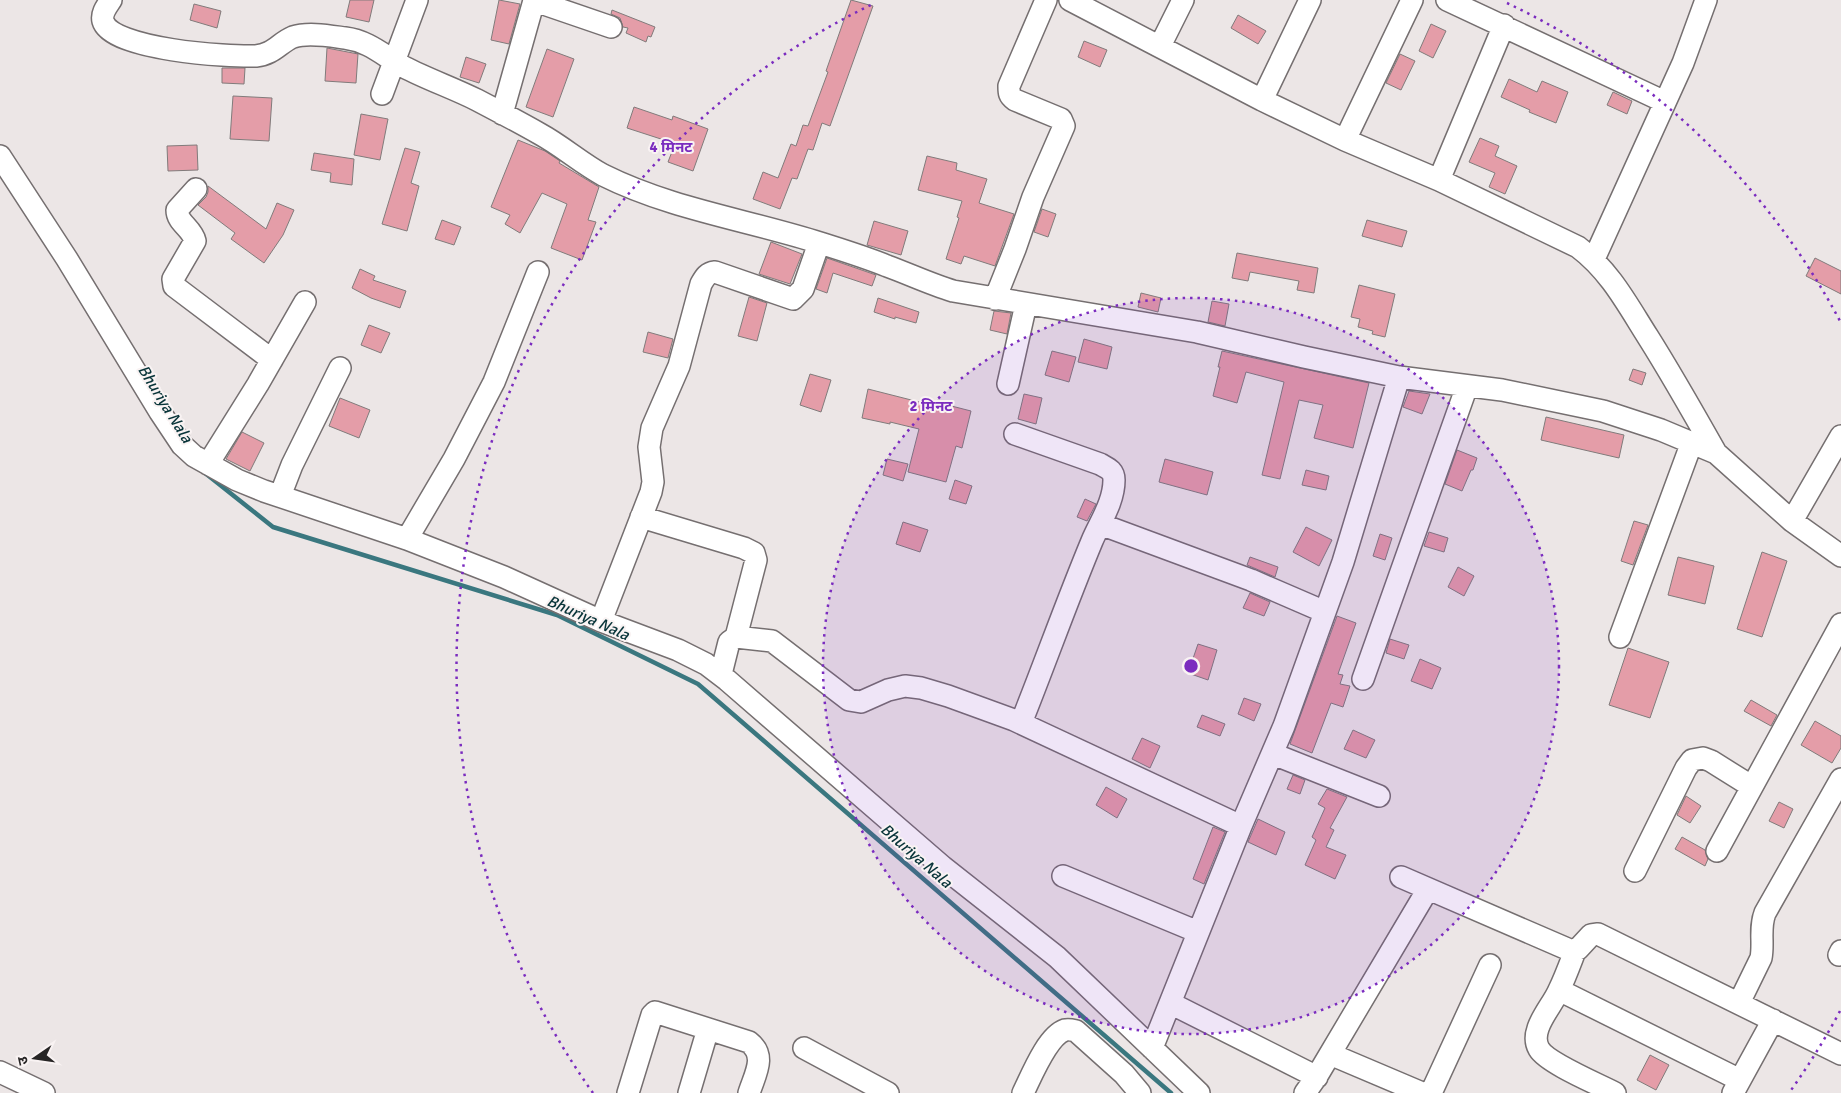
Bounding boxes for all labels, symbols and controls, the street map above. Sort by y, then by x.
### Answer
text: 4 मिनट [650,138,693,156]
water label: Bhuriya Nala [133,361,197,447]
text: 2 मिनट [910,397,953,415]
water label: Bhuriya Nala [544,591,633,645]
centre of rings [1182,657,1200,675]
water label: Bhuriya Nala [876,820,957,893]
north arrow [10,1033,60,1083]
text: उ [13,1054,32,1067]

